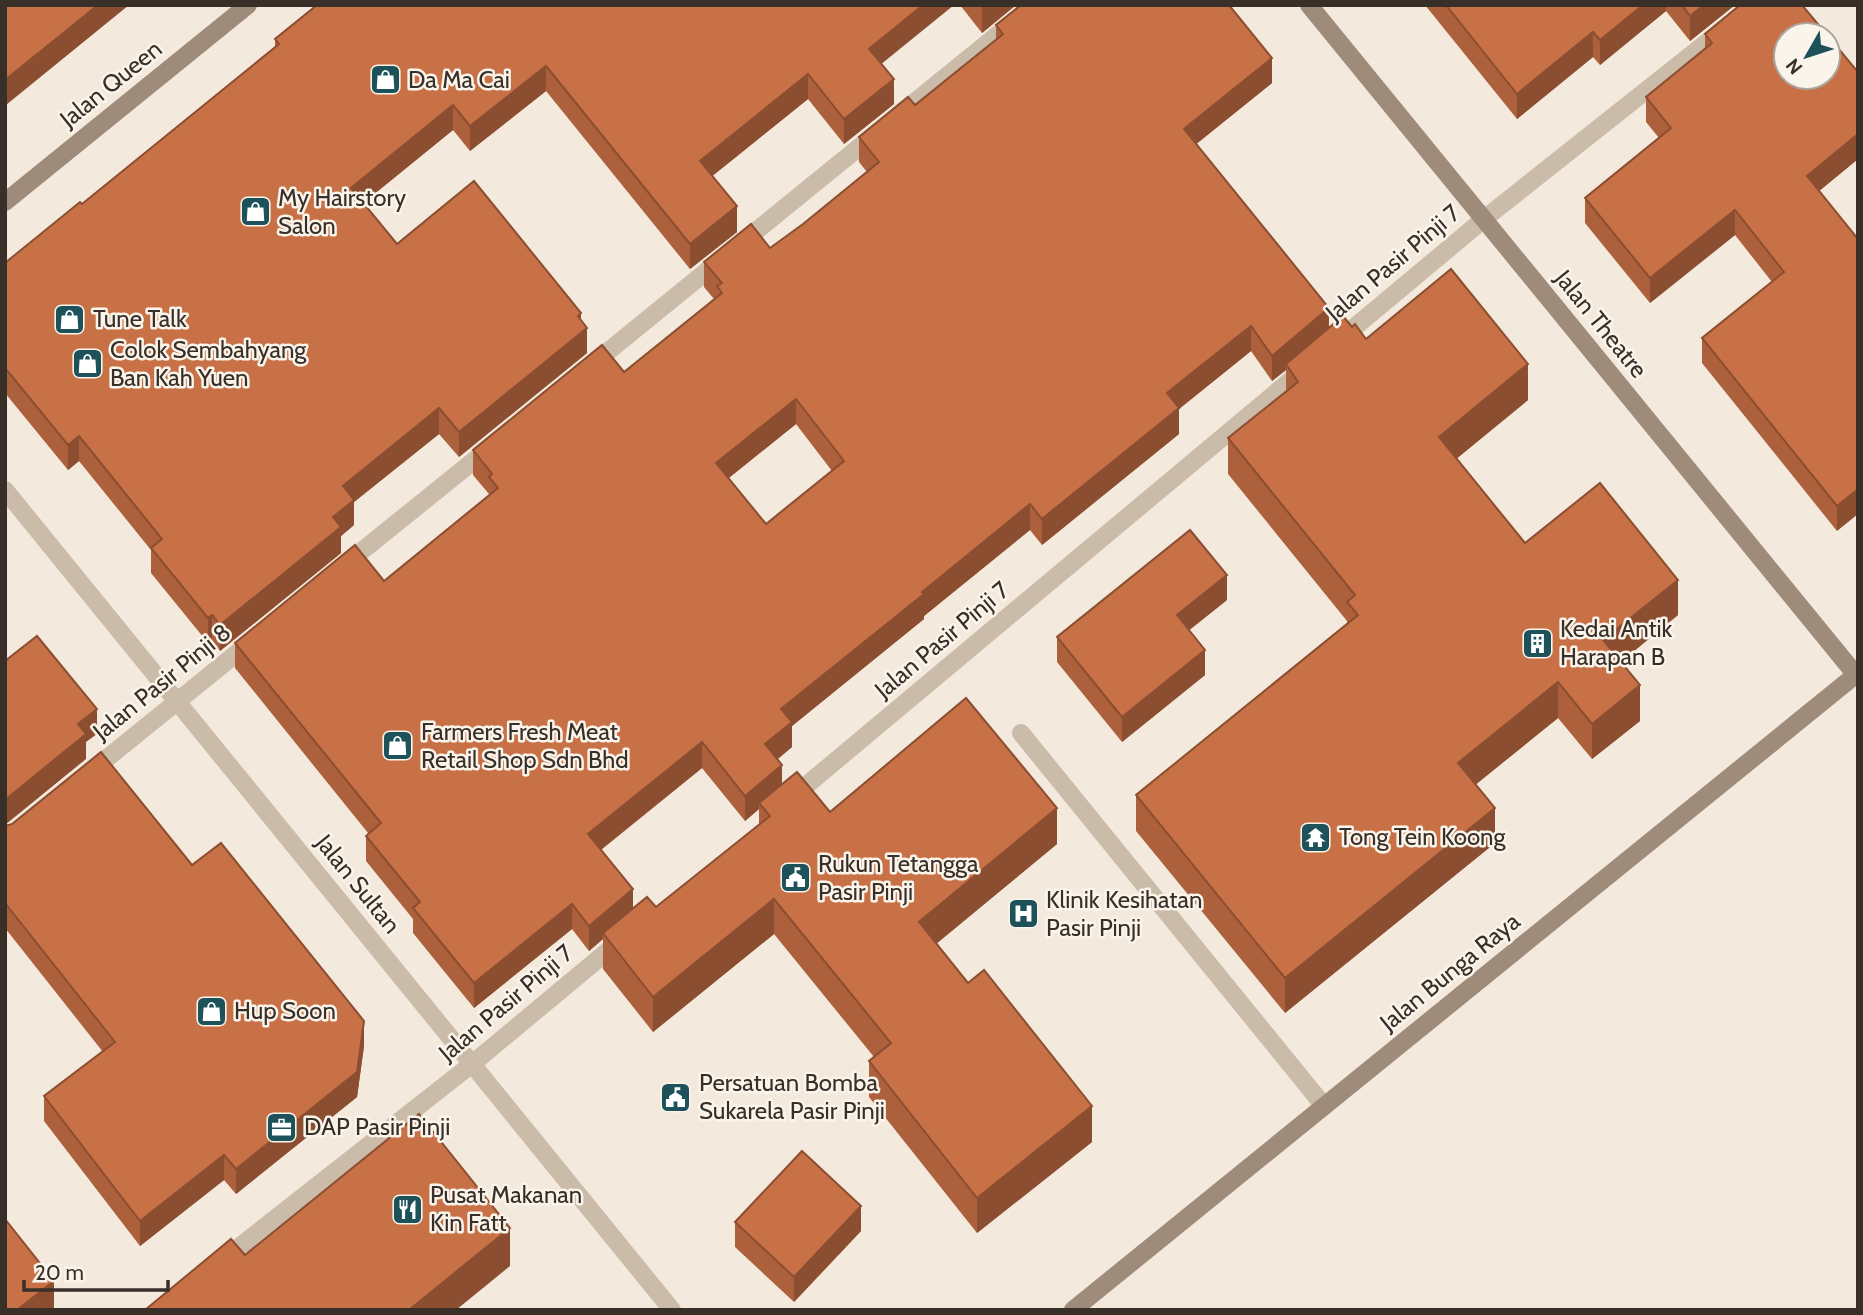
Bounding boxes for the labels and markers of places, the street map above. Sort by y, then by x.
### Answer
shop icon: Da Ma Cai [368,63,402,97]
place label: Da Ma Cai [408,65,510,94]
place label: My Hairstory Salon [278,183,406,240]
shop icon: My Hairstory Salon [238,195,272,229]
shop icon: Tune Talk [53,302,87,336]
place label: Tune Talk [93,304,187,333]
place label: Colok Sembahyang Ban Kah Yuen [110,335,307,392]
shop icon: Colok Sembahyang Ban Kah Yuen [70,347,104,381]
place label: Kedai Antik Harapan B [1560,614,1673,671]
building icon: Kedai Antik Harapan B [1520,626,1554,660]
place label: Farmers Fresh Meat Retail Shop Sdn Bhd [421,717,629,774]
shop icon: Farmers Fresh Meat Retail Shop Sdn Bhd [381,729,415,763]
temple icon: Tong Tein Koong [1299,820,1333,854]
place label: Tong Tein Koong [1339,822,1507,851]
place label: Rukun Tetangga Pasir Pinji [818,849,979,906]
public building icon: Rukun Tetangga Pasir Pinji [778,861,812,895]
place label: Klinik Kesihatan Pasir Pinji [1046,885,1202,942]
hospital icon: Klinik Kesihatan Pasir Pinji [1006,897,1040,931]
shop icon: Hup Soon [194,994,228,1028]
place label: Hup Soon [234,996,336,1025]
place label: Persatuan Bomba Sukarela Pasir Pinji [699,1068,885,1125]
public building icon: Persatuan Bomba Sukarela Pasir Pinji [659,1080,693,1114]
office icon: DAP Pasir Pinji [264,1110,298,1144]
place label: DAP Pasir Pinji [304,1112,450,1141]
place label: Pusat Makanan Kin Fatt [430,1180,582,1237]
restaurant icon: Pusat Makanan Kin Fatt [390,1192,424,1226]

